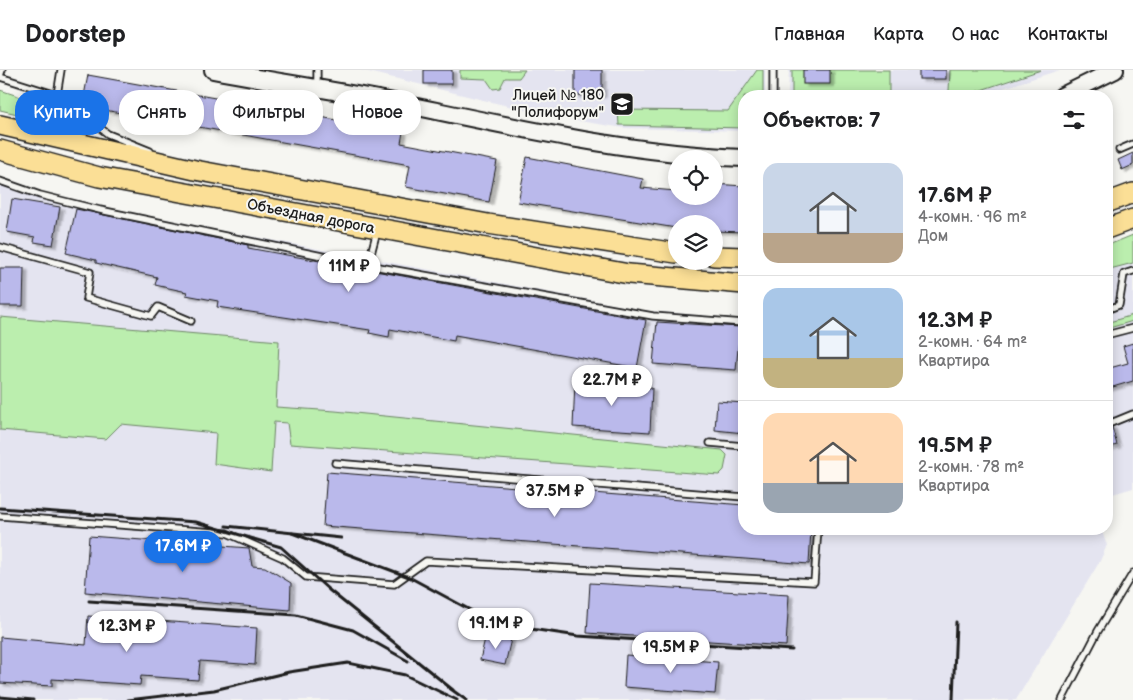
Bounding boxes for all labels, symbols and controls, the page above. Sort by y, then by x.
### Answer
text: Doorstep [25,20,126,49]
text: Главная [774,24,845,45]
text: Карта [873,24,924,45]
text: О нас [952,24,999,45]
text: Контакты [1027,24,1108,45]
place label: Лицей № 180 "Полифорум" [511,86,604,122]
chip: Купить [15,90,109,135]
chip: Снять [119,90,204,135]
chip: Фильтры [214,90,323,135]
chip: Новое [333,90,421,135]
school or university icon: Лицей № 180 "Полифорум" [609,91,635,117]
icon: filters [1060,106,1088,134]
text: Объектов: 7 [763,108,881,133]
map controls [668,150,723,270]
button: locate [668,150,723,205]
icon: home [803,183,863,243]
text: 17.6M ₽ [918,183,992,208]
street label: Объездная дорога [246,195,376,238]
text: 4-комн. · 96 m² [918,208,1027,227]
button: layers [668,215,723,270]
text: Дом [918,227,948,246]
pin: 11M ₽ [314,250,384,293]
text: 11M ₽ [329,257,369,276]
icon: home [803,308,863,368]
text: 12.3M ₽ [918,308,992,333]
text: 2-комн. · 64 m² [918,333,1027,352]
text: Квартира [918,352,990,371]
pin: 22.7M ₽ [566,364,658,407]
text: 22.7M ₽ [583,371,641,390]
icon: home [803,433,863,493]
text: 19.5M ₽ [918,433,992,458]
text: 2-комн. · 78 m² [918,458,1024,477]
pin: 37.5M ₽ [509,476,601,518]
text: Квартира [918,477,990,496]
text: 37.5M ₽ [526,482,584,501]
pin: 17.6M ₽ [137,530,229,573]
text: 17.6M ₽ [155,537,211,556]
pin: 19.1M ₽ [450,608,542,650]
pin: 12.3M ₽ [81,610,173,653]
text: 19.1M ₽ [469,614,523,633]
text: 12.3M ₽ [99,617,155,636]
pin: 19.5M ₽ [625,632,717,674]
text: 19.5M ₽ [643,638,699,657]

